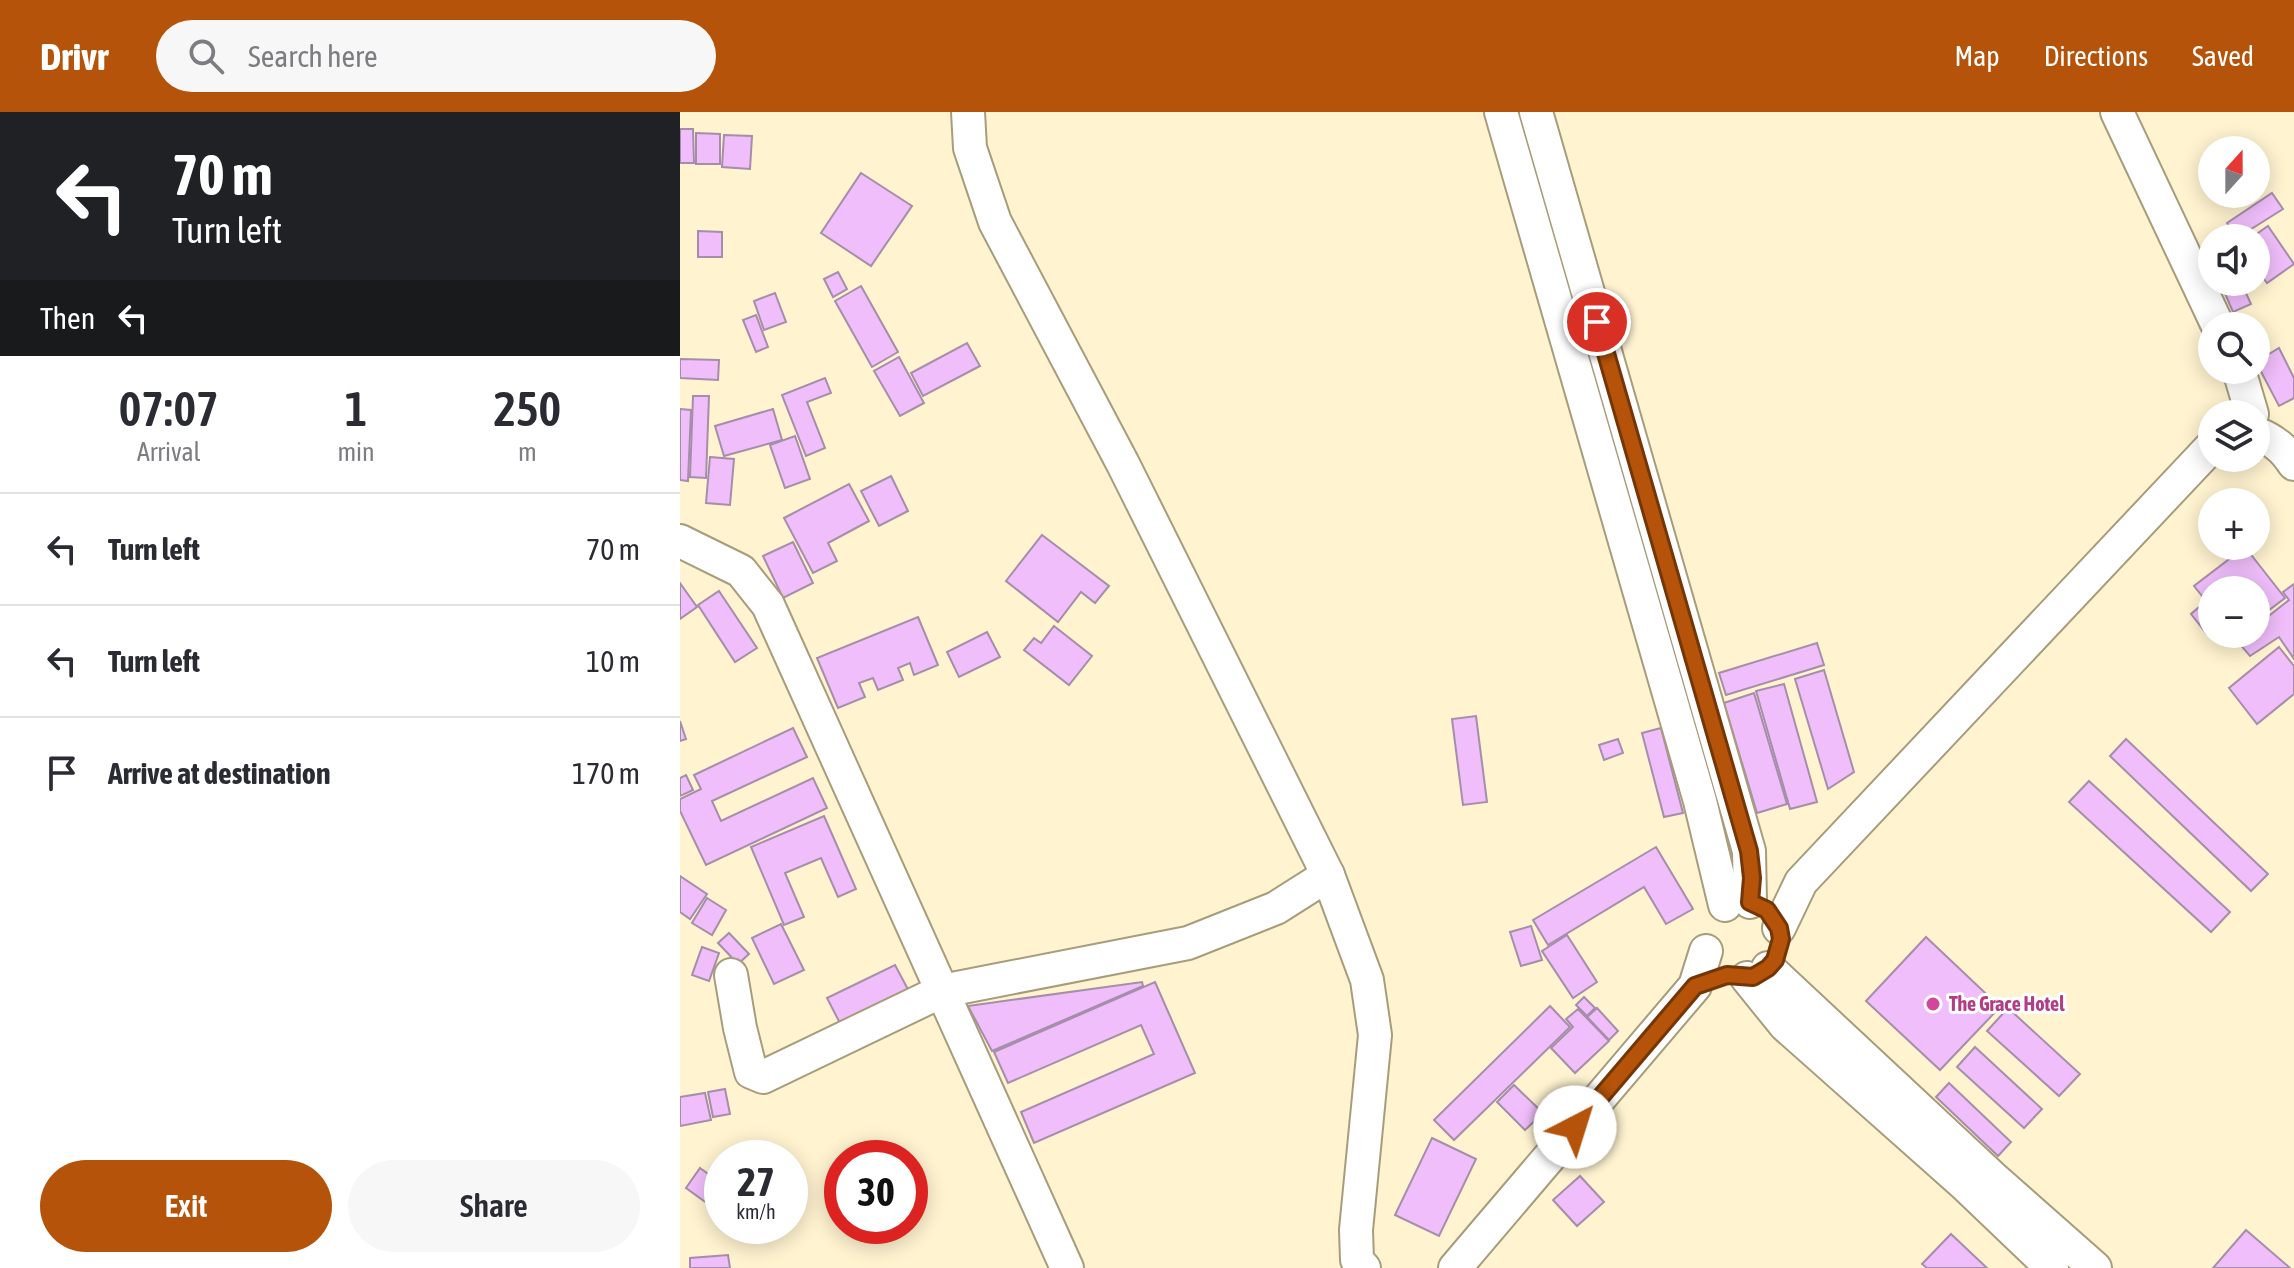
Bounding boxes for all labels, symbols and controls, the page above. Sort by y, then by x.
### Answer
search box [156,20,716,92]
icon: search [184,34,228,78]
text: Drivr [40,35,108,78]
text: Search here [248,39,378,73]
text: Map [1955,40,2000,72]
text: Directions [2044,40,2148,72]
text: Saved [2192,40,2254,72]
north arrow [2198,136,2270,208]
map controls [2198,136,2270,648]
text: 70 m [172,143,273,207]
icon: left [40,144,144,248]
text: Turn left [172,209,282,251]
button: sound [2198,224,2270,296]
pin [1563,288,1631,356]
icon: left [111,296,155,340]
icon: arrive [1575,300,1619,344]
text: Then [40,301,95,335]
button: search [2198,312,2270,384]
text: 07:07 [119,381,219,436]
text: 1 [345,381,367,436]
text: 250 [494,381,561,436]
button: layers [2198,400,2270,472]
text: Arrival [137,437,200,467]
text: min [337,437,375,467]
text: m [518,437,537,467]
button: + [2198,488,2270,560]
icon: left [40,527,84,571]
text: Turn left [108,532,200,566]
text: 70 m [586,532,640,566]
button: − [2198,576,2270,648]
icon: left [40,639,84,683]
text: Turn left [108,644,200,678]
text: 10 m [586,644,640,678]
icon: arrive [40,751,84,795]
text: Arrive at destination [108,756,330,790]
text: 170 m [572,756,640,790]
place label: The Grace Hotel [1949,992,2065,1015]
marker: The Grace Hotel [1924,995,1942,1013]
position arrow [1533,1085,1617,1169]
speed limit sign: 30 [824,1140,928,1244]
text: 27 [737,1159,775,1204]
button: Exit [40,1160,332,1252]
button: Share [348,1160,640,1252]
text: km/h [736,1200,776,1223]

